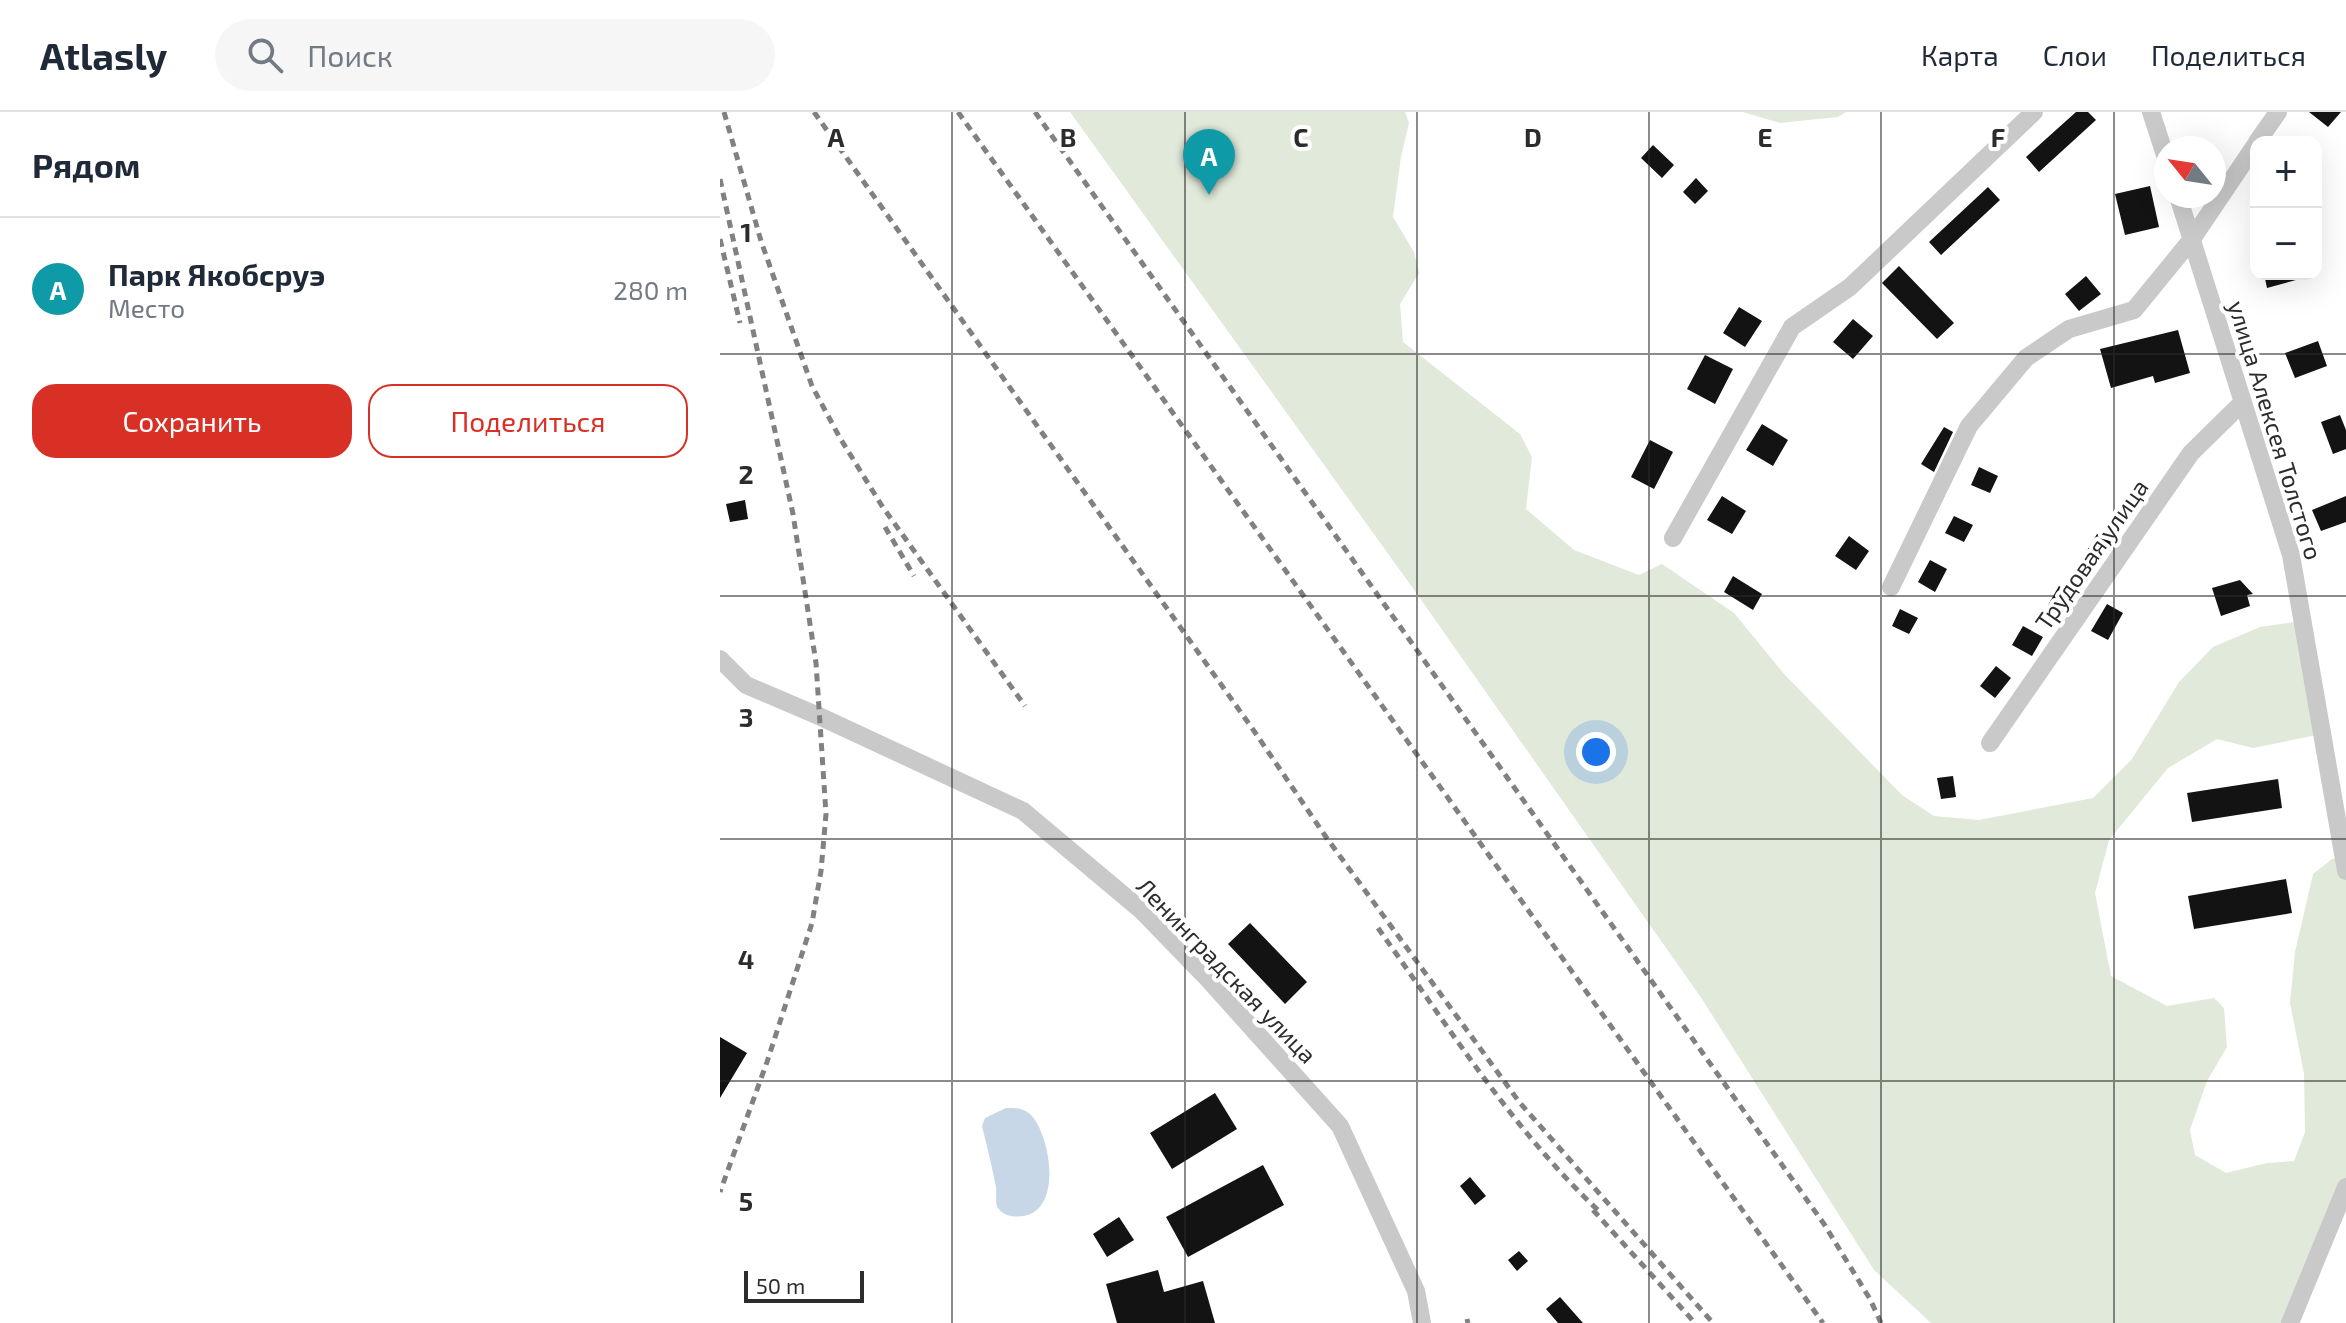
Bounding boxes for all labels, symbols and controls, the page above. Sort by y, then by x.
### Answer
search box [215,19,775,91]
text: Atlasly [40,32,167,78]
icon: search [243,33,287,77]
text: Поиск [307,37,393,73]
text: Карта [1921,38,1999,72]
text: Слои [2043,38,2107,72]
text: Поделиться [2151,38,2306,72]
text: A [828,121,845,152]
text: B [1060,121,1076,152]
text: C [1293,121,1309,152]
text: D [1524,121,1542,152]
text: E [1757,121,1773,152]
text: F [1991,121,2005,152]
pin: A [1183,129,1235,195]
north arrow [2154,136,2226,208]
map controls [2250,136,2322,280]
button: + [2250,136,2322,208]
text: Рядом [32,144,140,185]
button: − [2250,208,2322,280]
text: 1 [740,216,752,247]
text: Парк Якобсруэ [108,256,325,292]
text: A [50,274,66,305]
text: 280 m [613,274,688,305]
text: Место [108,292,185,323]
street label: улица Алексея Толстого [2222,297,2329,563]
button: Сохранить [32,384,352,458]
button: Поделиться [368,384,688,458]
text: 2 [738,458,754,489]
street label: Трудовая улица [2028,473,2155,635]
text: 3 [739,701,753,732]
your location [1576,732,1616,772]
street label: Ленинградская улица [1130,871,1323,1069]
text: 4 [738,943,754,974]
text: 5 [739,1185,753,1216]
scale bar [744,1267,864,1303]
text: 50 m [756,1272,805,1298]

